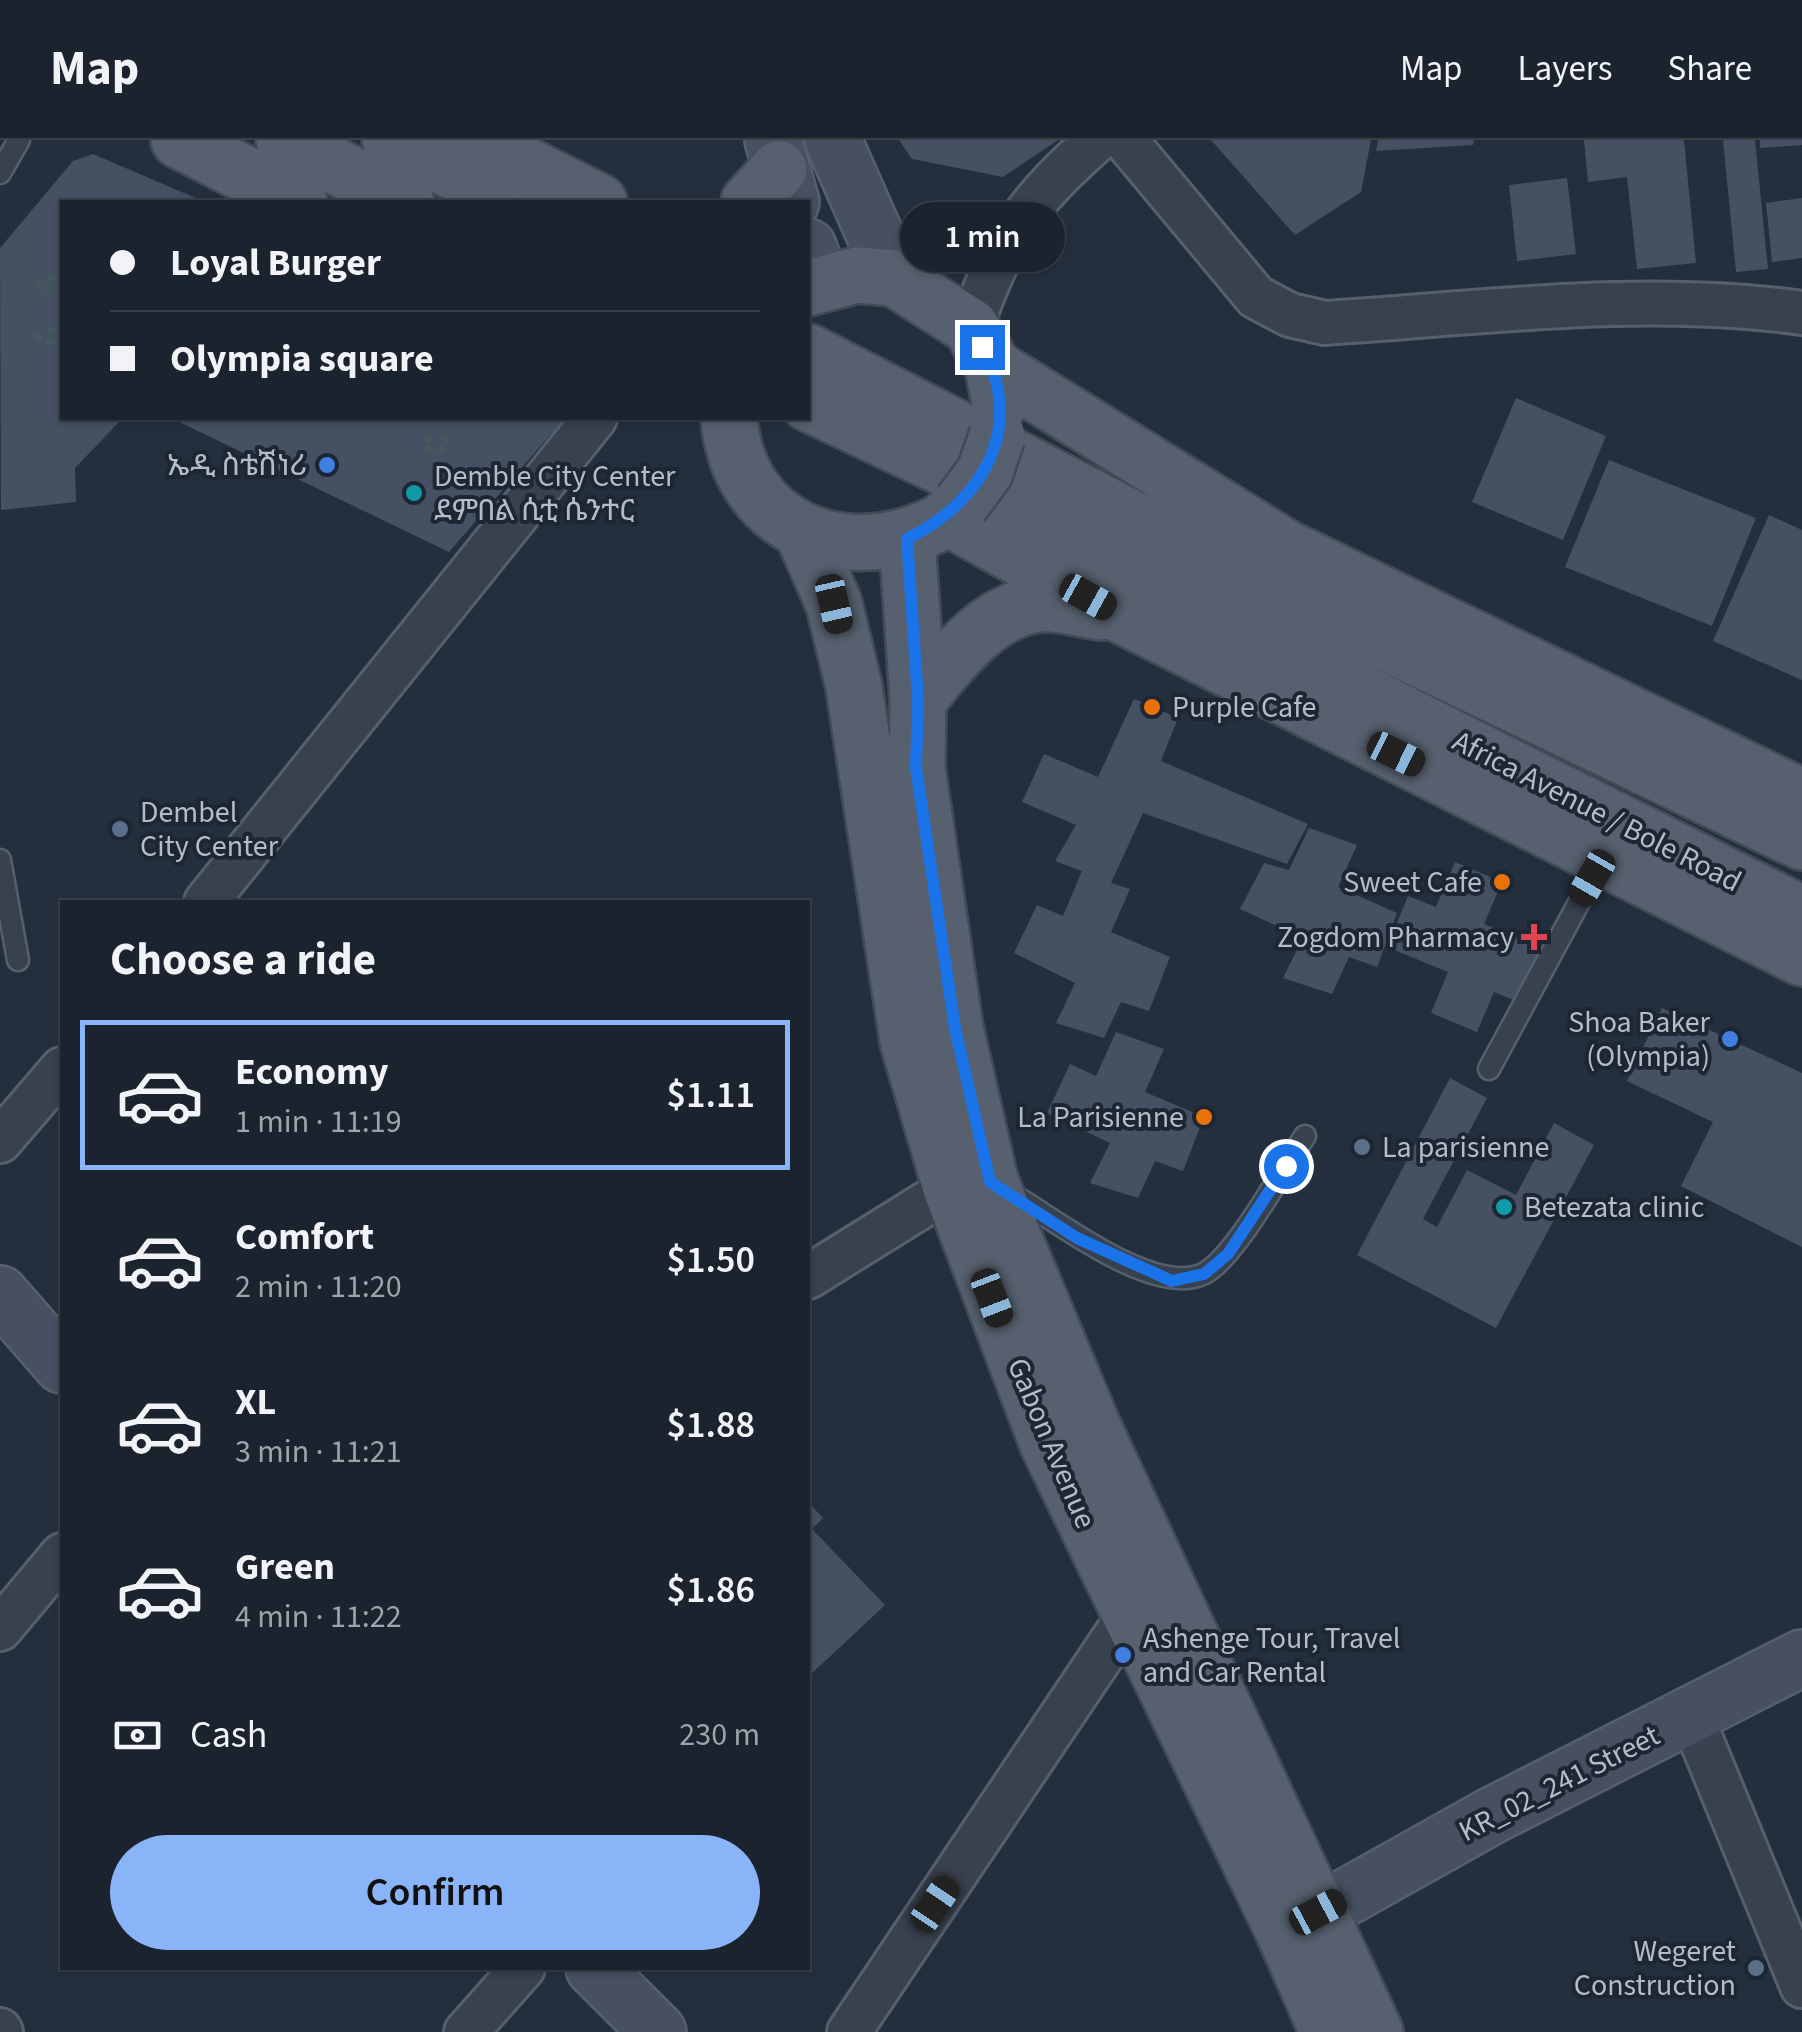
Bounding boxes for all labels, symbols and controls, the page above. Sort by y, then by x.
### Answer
text: Map [50,35,139,103]
text: Map [1400,44,1463,94]
text: Layers [1518,44,1612,94]
text: Share [1667,44,1752,94]
callout: 1 min [900,202,1064,272]
text: 1 min [944,214,1021,260]
text: Loyal Burger [170,236,381,290]
route end [960,325,1005,370]
text: Olympia square [170,332,434,386]
place label: ኤዲ ስቴሽነሪ [167,444,307,487]
marker: ኤዲ ስቴሽነሪ [316,454,338,476]
place label: Demble City Center ደምበል ሲቲ ሴንተር [434,455,676,532]
marker: Demble City Center ደምበል ሲቲ ሴንተር [403,482,425,504]
car [1054,569,1122,625]
car [813,571,855,637]
place label: Purple Cafe [1172,686,1316,729]
marker: Purple Cafe [1141,696,1163,718]
street label: Africa Avenue / Bole Road [1445,720,1749,903]
car [1362,727,1430,781]
place label: Dembel City Center [140,791,279,868]
marker: Dembel City Center [109,818,131,840]
car [1564,845,1620,911]
place label: Sweet Cafe [1343,861,1482,904]
marker: Sweet Cafe [1491,871,1513,893]
place label: Zogdom Pharmacy [1277,916,1514,959]
marker: Zogdom Pharmacy [1523,926,1545,948]
text: Choose a ride [110,928,376,992]
place label: Shoa Baker (Olympia) [1568,1001,1711,1078]
marker: Shoa Baker (Olympia) [1719,1028,1741,1050]
text: Economy [235,1045,388,1099]
icon: car [115,1050,205,1140]
text: $1.11 [667,1068,755,1122]
place label: La Parisienne [1017,1096,1184,1139]
text: 1 min · 11:19 [235,1099,402,1145]
marker: La Parisienne [1193,1106,1215,1128]
place label: La parisienne [1382,1126,1549,1169]
marker: La parisienne [1351,1136,1373,1158]
route start [1264,1144,1309,1189]
place label: Betezata clinic [1524,1186,1704,1229]
marker: Betezata clinic [1493,1196,1515,1218]
text: Comfort [235,1210,374,1264]
icon: car [115,1215,205,1305]
text: $1.50 [667,1233,755,1287]
text: 2 min · 11:20 [235,1264,402,1310]
car [967,1265,1017,1331]
street label: Gabon Avenue [996,1351,1107,1535]
text: XL [235,1375,276,1429]
icon: car [115,1380,205,1470]
text: $1.88 [667,1398,755,1452]
text: 3 min · 11:21 [235,1429,402,1475]
text: Green [235,1540,335,1594]
icon: car [115,1545,205,1635]
text: $1.86 [667,1563,755,1617]
text: 4 min · 11:22 [235,1594,402,1640]
place label: Ashenge Tour, Travel and Car Rental [1143,1617,1401,1694]
marker: Ashenge Tour, Travel and Car Rental [1112,1644,1134,1666]
icon: cash [110,1708,165,1763]
text: Cash [190,1708,267,1762]
text: 230 m [679,1712,760,1758]
street label: KR_02_241 Street [1451,1714,1667,1853]
button: Confirm [110,1835,760,1950]
car [906,1871,964,1937]
car [1284,1885,1352,1939]
place label: Wegeret Construction [1574,1930,1736,2007]
marker: Wegeret Construction [1745,1957,1767,1979]

